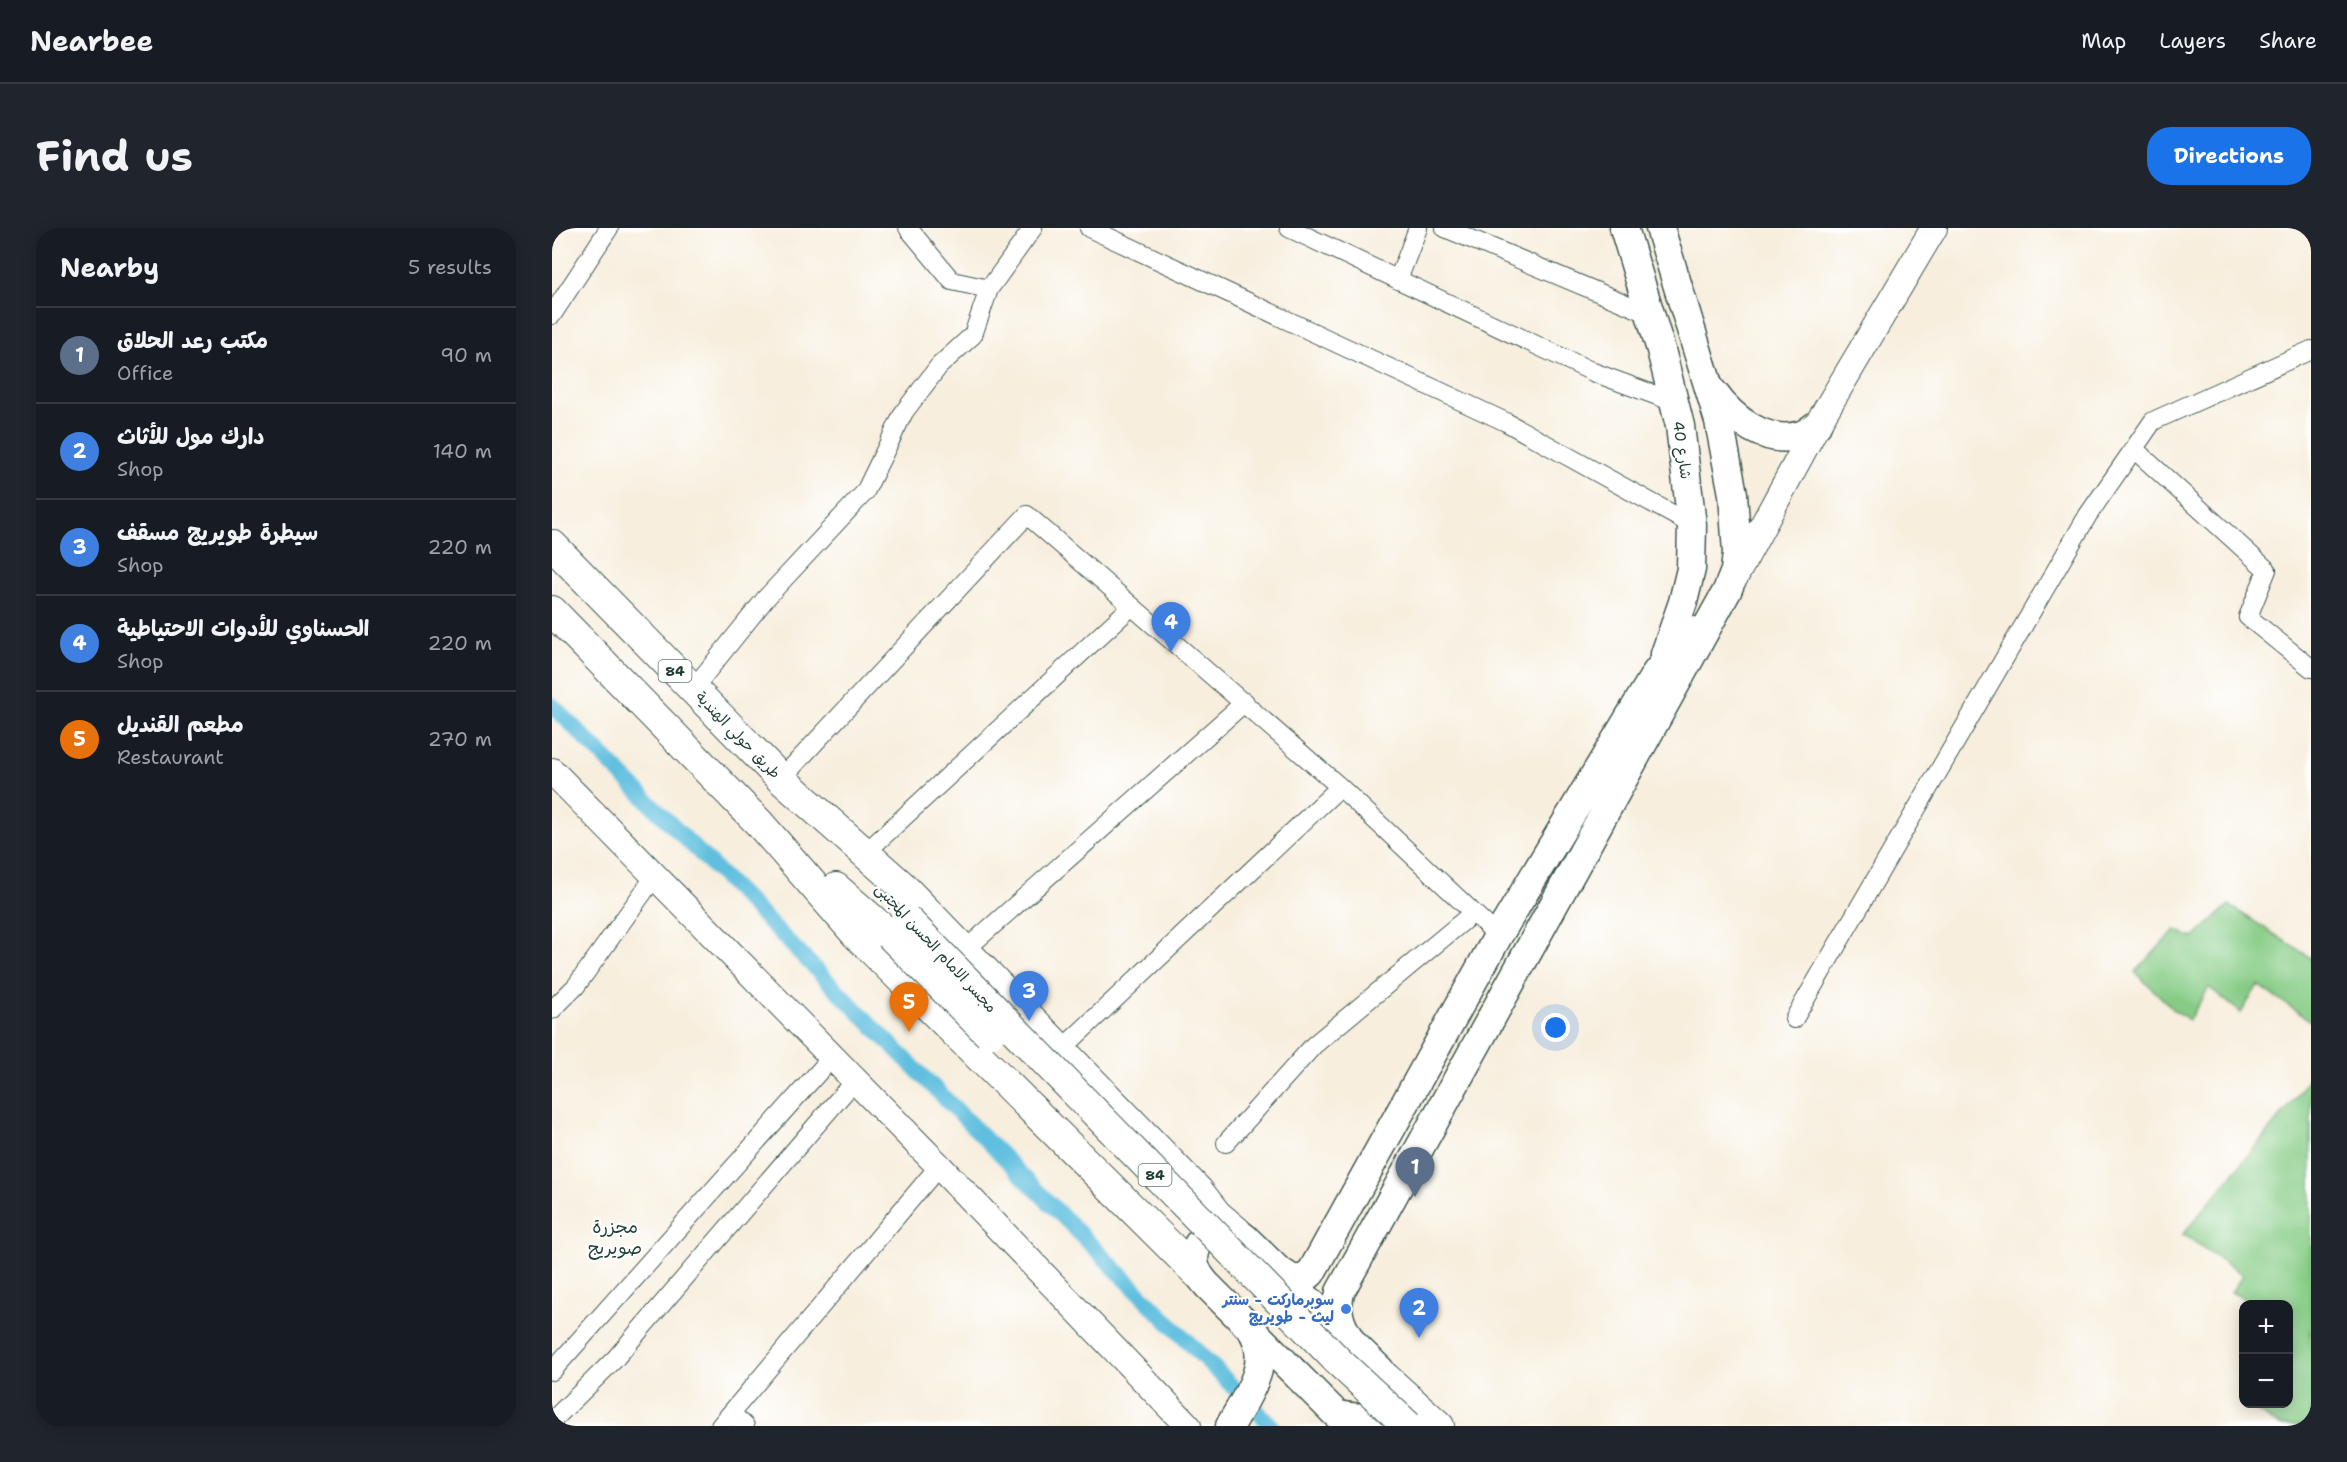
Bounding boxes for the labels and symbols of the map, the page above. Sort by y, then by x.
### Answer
street label: شارع 40 [1668,420,1696,480]
pin: 4 [1152,602,1190,652]
road number: 84 [658,660,692,682]
street label: طريق حولي الهندية [689,687,785,785]
street label: مجسر الامام الحسن المجتبى [870,879,1001,1018]
pin: 3 [1010,972,1048,1021]
pin: 5 [890,982,928,1032]
your location [1541,1013,1570,1042]
pin: 1 [1396,1148,1434,1197]
road number: 84 [1138,1164,1172,1186]
district label: مجزرة صويريج [588,1215,642,1260]
pin: 2 [1400,1288,1438,1338]
place label: سوبرماركت - سنتر ليث - طويريج [1221,1290,1334,1327]
marker: سوبرماركت - سنتر ليث - طويريج [1339,1302,1353,1316]

